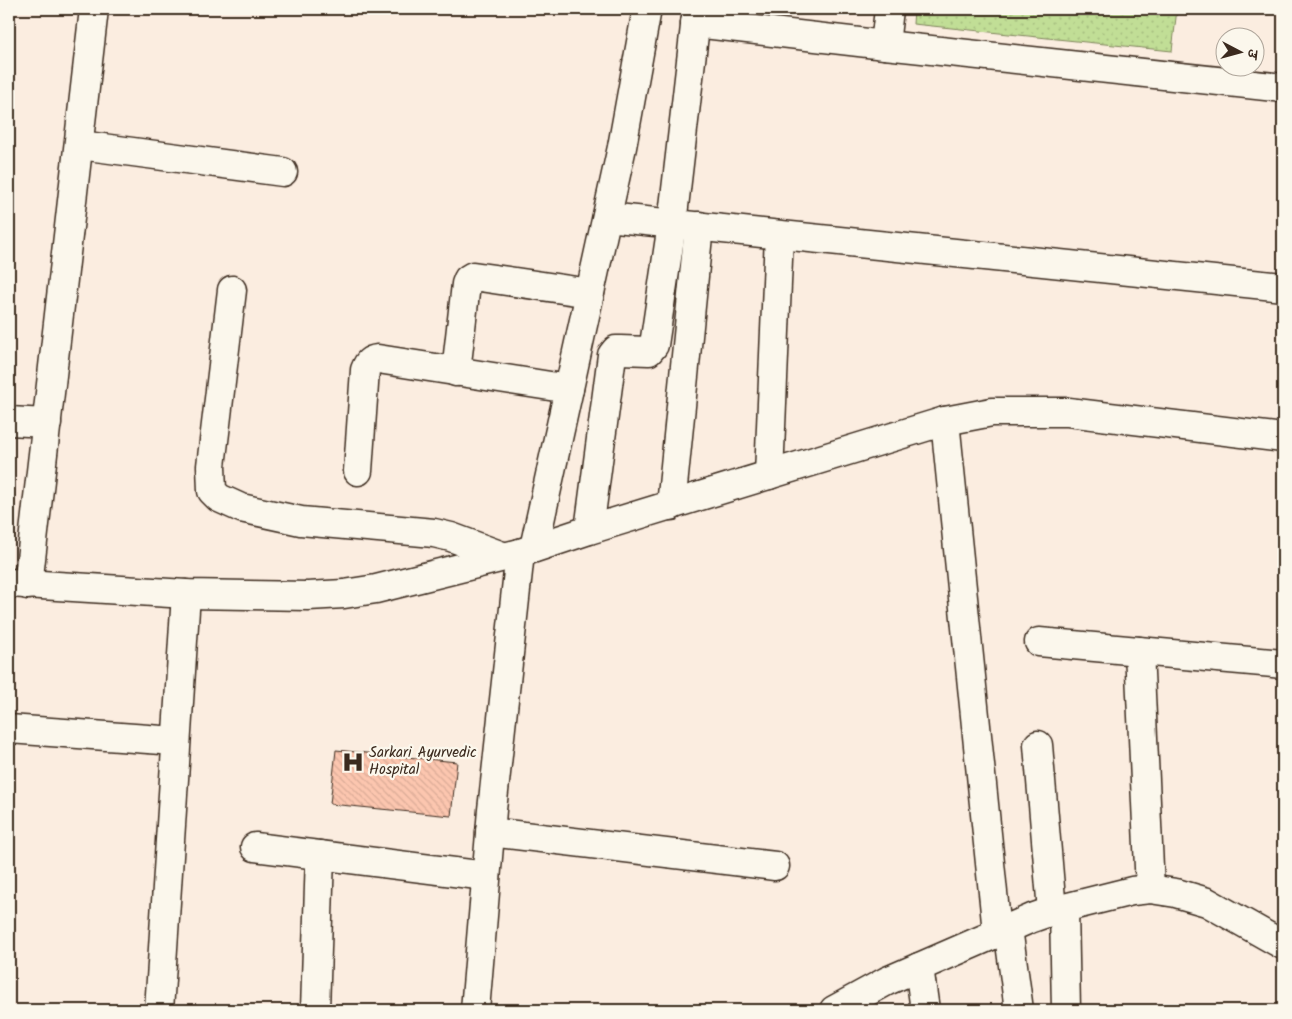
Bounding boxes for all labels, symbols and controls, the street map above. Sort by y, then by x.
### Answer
north arrow [1214,28,1264,78]
text: उ [1240,48,1263,62]
place label: Sarkari Ayurvedic Hospital [369,741,477,782]
hospital icon: Sarkari Ayurvedic Hospital [340,749,366,775]

